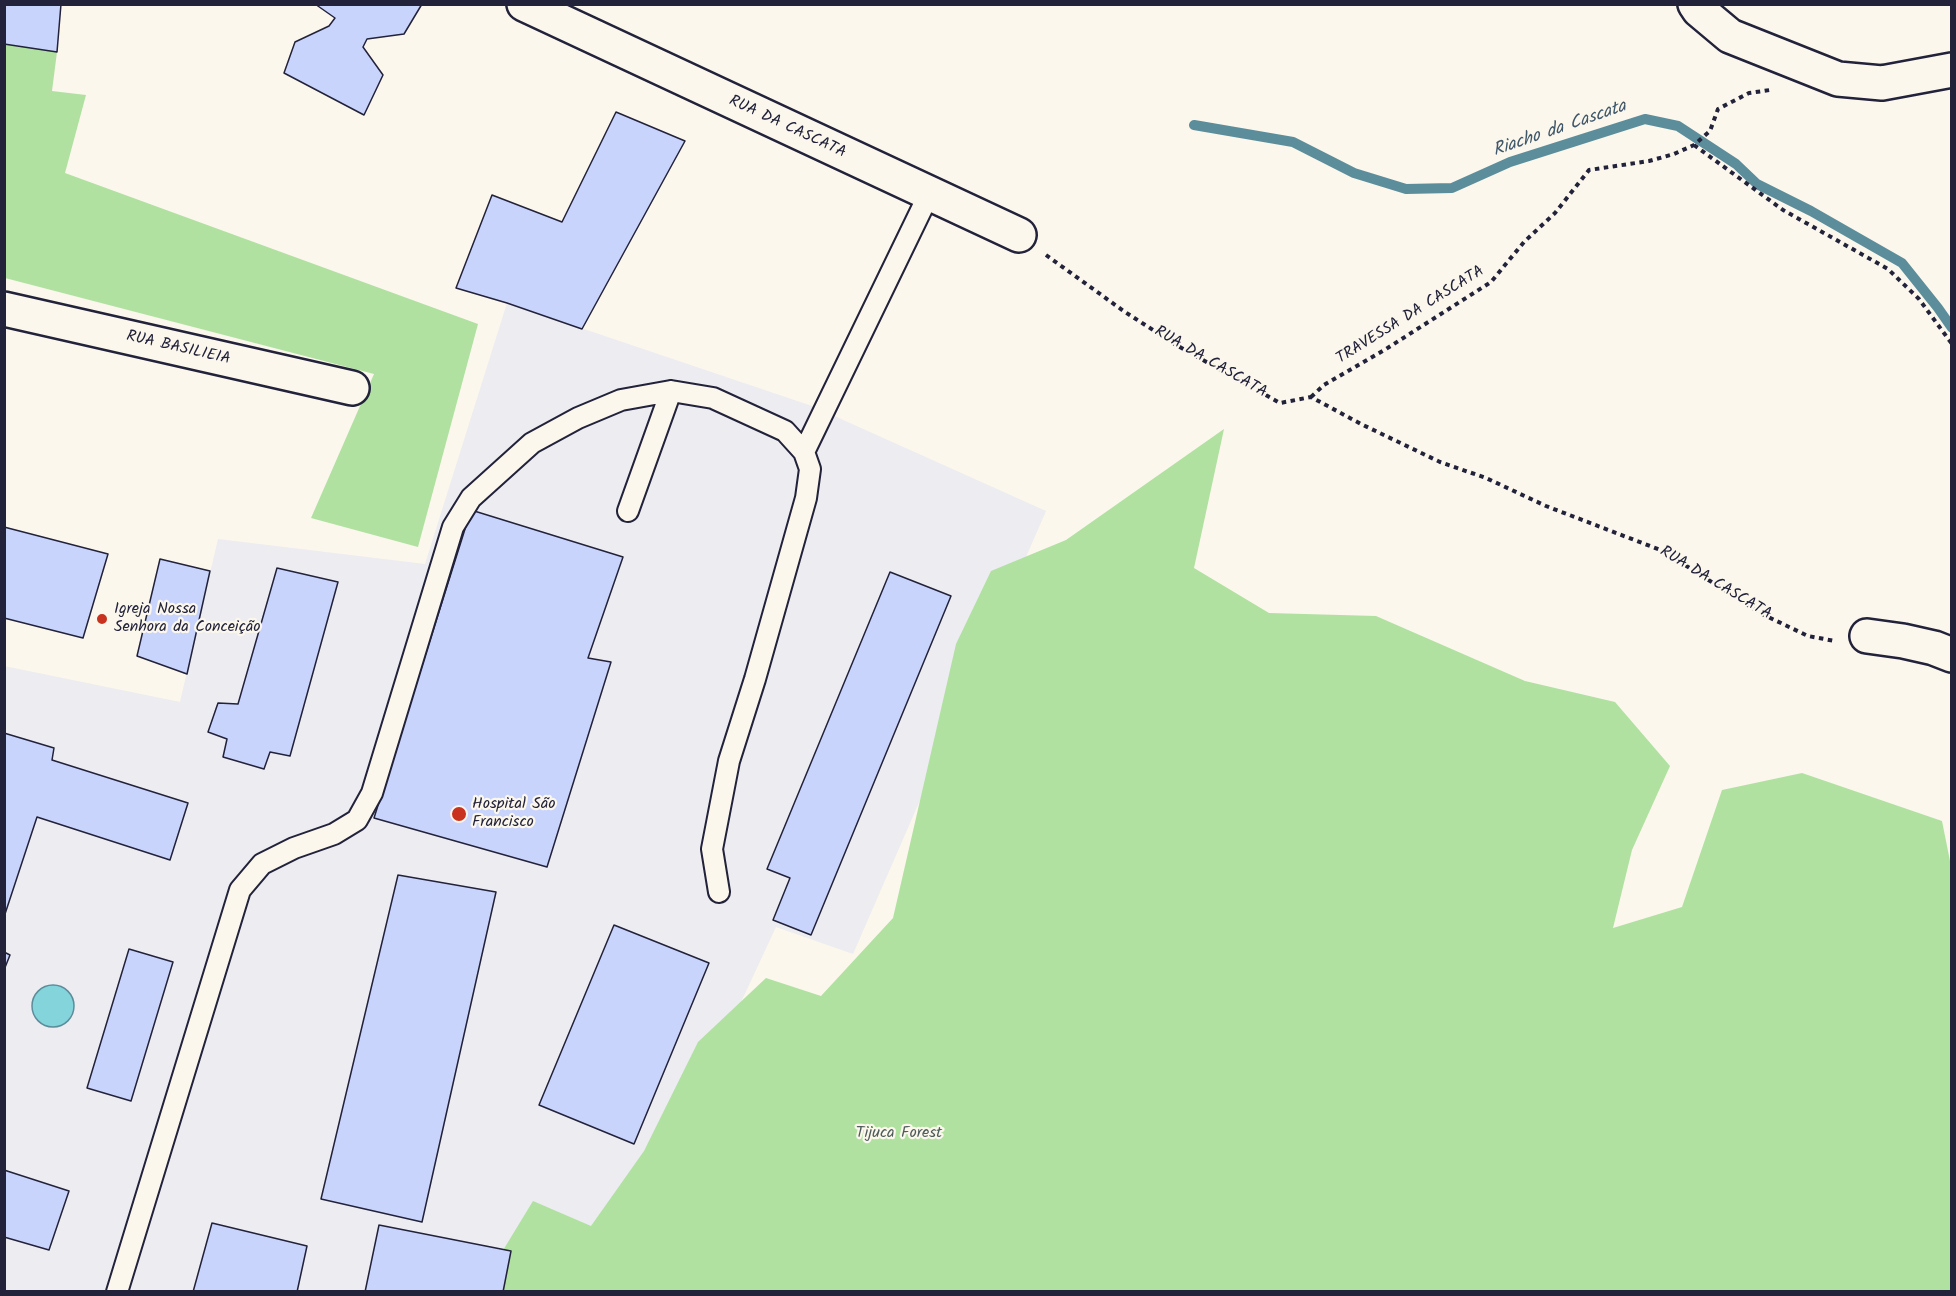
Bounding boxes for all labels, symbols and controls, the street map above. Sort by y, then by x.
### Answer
street label: RUA DA CASCATA [725,92,849,164]
water label: Riacho da Cascata [1490,97,1630,163]
street label: TRAVESSA DA CASCATA [1334,263,1488,369]
street label: RUA DA CASCATA [1150,323,1270,403]
street label: RUA BASILIEIA [124,328,232,370]
street label: RUA DA CASCATA [1656,543,1774,625]
place label: Igreja Nossa Senhora da Conceição [114,600,261,638]
marker: Igreja Nossa Senhora da Conceição [95,612,109,626]
place label: Hospital São Francisco [472,795,556,833]
marker: Hospital São Francisco [450,805,468,823]
park label: Tijuca Forest [856,1124,942,1144]

